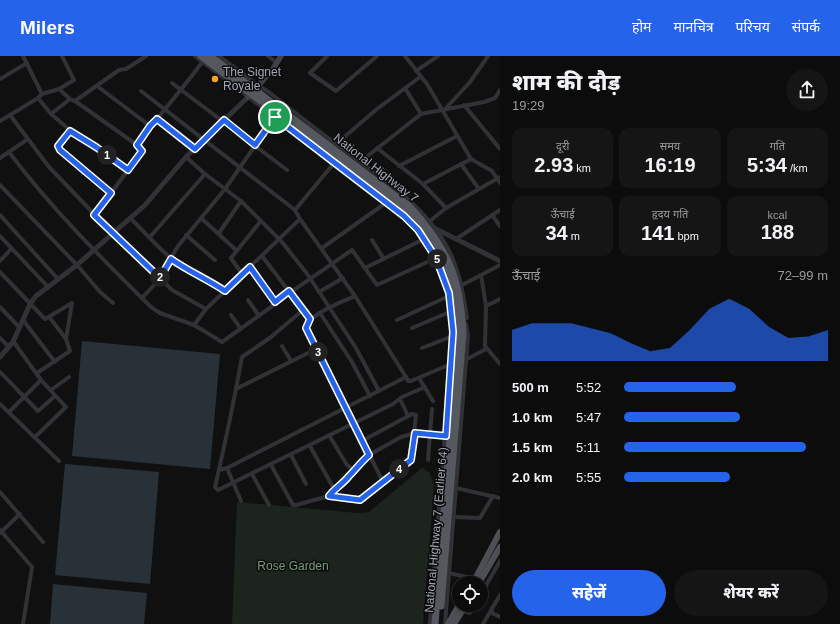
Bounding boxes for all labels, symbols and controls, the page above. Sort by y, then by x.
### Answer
text: Milers [20,17,75,38]
text: होम [632,19,651,35]
text: मानचित्र [673,19,714,35]
text: परिचय [736,19,770,35]
text: संपर्क [792,19,820,35]
place label: The Signet Royale [223,65,282,93]
button: share [786,69,828,111]
text: शाम की दौड़ [512,70,620,95]
marker: The Signet Royale [210,74,220,84]
text: 19:29 [512,98,545,113]
pin [258,100,292,134]
icon: arrive [264,106,286,128]
street label: National Highway 7 [331,131,421,206]
text: दूरी [556,140,569,152]
text: समय [660,140,680,152]
text: गति [770,140,785,152]
pin: 1 [97,145,117,165]
text: 1 [104,149,110,161]
text: 2.93 [534,154,573,176]
text: 16:19 [644,154,696,176]
text: 5:34 [747,154,787,176]
text: km [573,162,591,174]
text: /km [787,162,808,174]
text: ऊँचाई [551,208,575,220]
text: हृदय गति [652,208,688,220]
text: kcal [768,209,787,221]
text: 188 [761,221,794,243]
text: 34 [545,222,568,244]
text: 141 [641,222,674,244]
text: m [568,230,580,242]
text: bpm [674,230,699,242]
pin: 5 [427,249,447,269]
text: 5 [434,253,440,265]
pin: 2 [150,267,170,287]
text: ऊँचाई [512,268,540,283]
text: 72–99 m [777,268,828,283]
text: 2 [157,271,163,283]
pin: 3 [308,342,328,362]
text: 3 [315,346,321,358]
text: 500 m [512,380,549,395]
text: 5:52 [576,380,601,395]
text: 1.0 km [512,410,552,425]
text: 5:47 [576,410,601,425]
text: 1.5 km [512,440,552,455]
text: 5:11 [576,440,600,455]
street label: National Highway 7 (Earlier 64) [422,447,450,613]
pin: 4 [389,459,409,479]
text: 4 [396,463,402,475]
text: 2.0 km [512,470,552,485]
text: 5:55 [576,470,601,485]
park label: Rose Garden [257,559,329,573]
button: सहेजें [512,570,666,616]
button: शेयर करें [674,570,828,616]
map controls [452,576,488,612]
button: locate [452,576,488,612]

